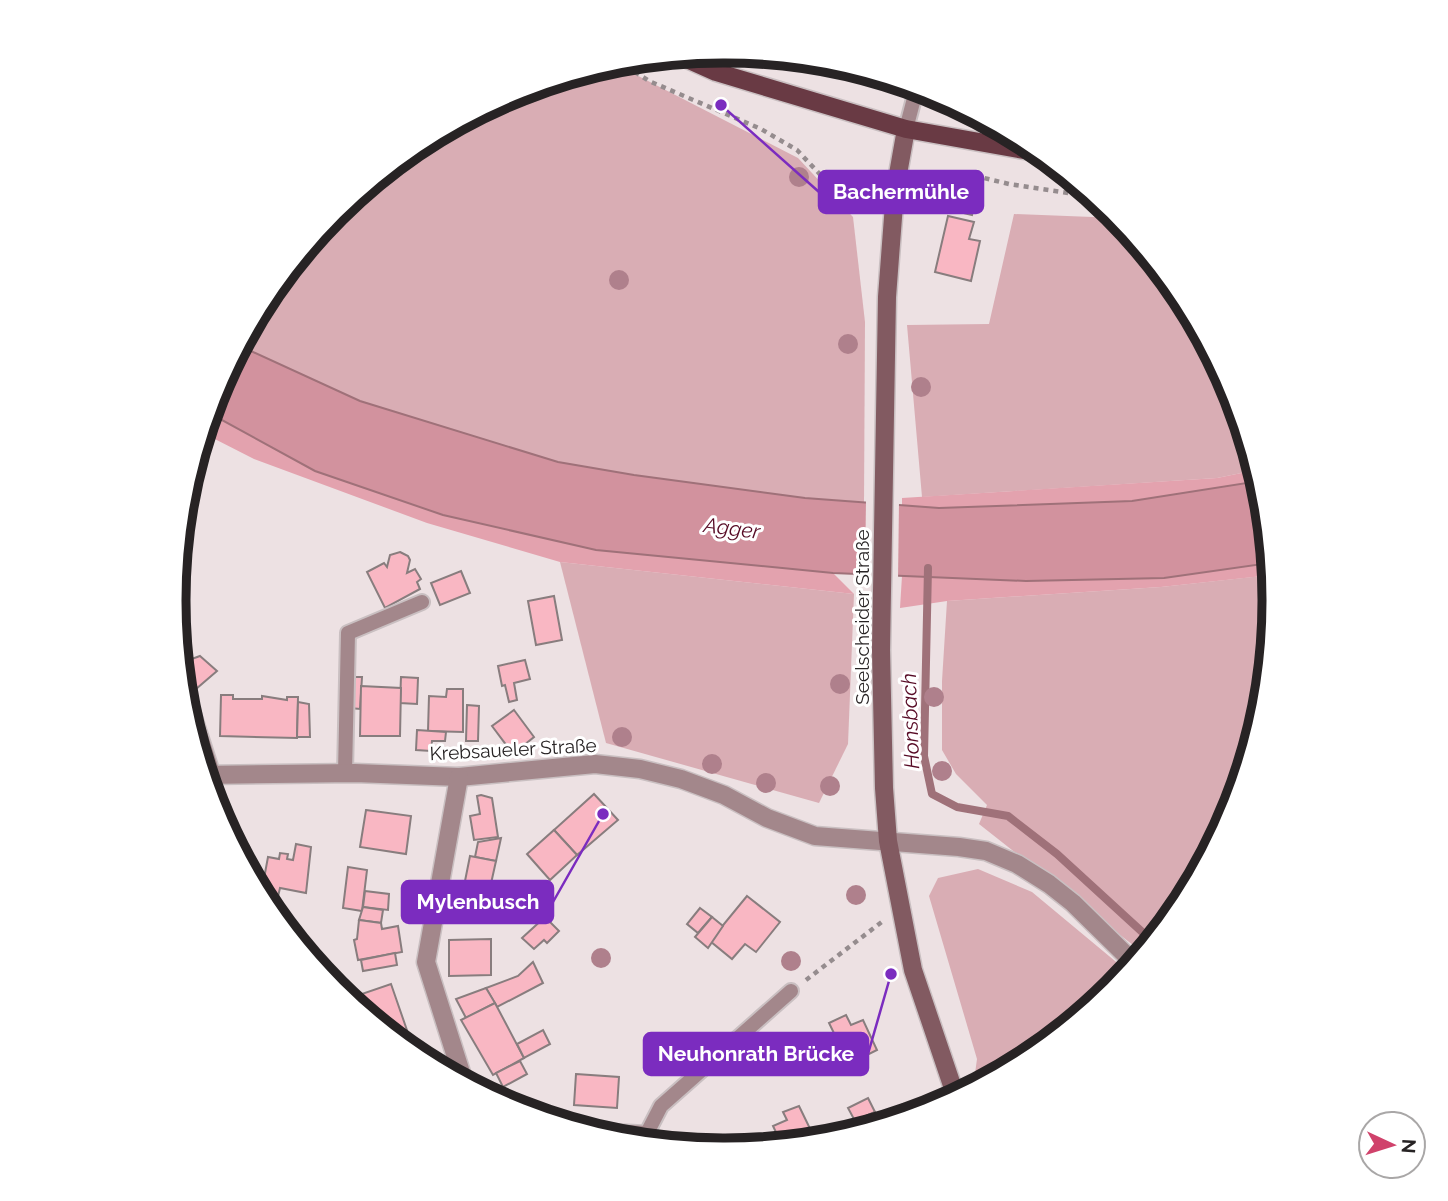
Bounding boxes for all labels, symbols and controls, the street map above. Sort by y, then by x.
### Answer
callout: Bachermühle [819,171,983,213]
text: Bachermühle [833,179,969,204]
water label: Agger [701,512,762,544]
street label: Seelscheider Straße [851,529,873,705]
water label: Honsbach [896,673,924,769]
street label: Krebsaueler Straße [429,734,597,764]
callout: Mylenbusch [402,881,553,923]
text: Mylenbusch [417,889,539,914]
callout: Neuhonrath Brücke [644,1033,868,1075]
text: Neuhonrath Brücke [658,1041,855,1066]
north arrow [1357,1110,1427,1180]
text: N [1397,1138,1420,1154]

